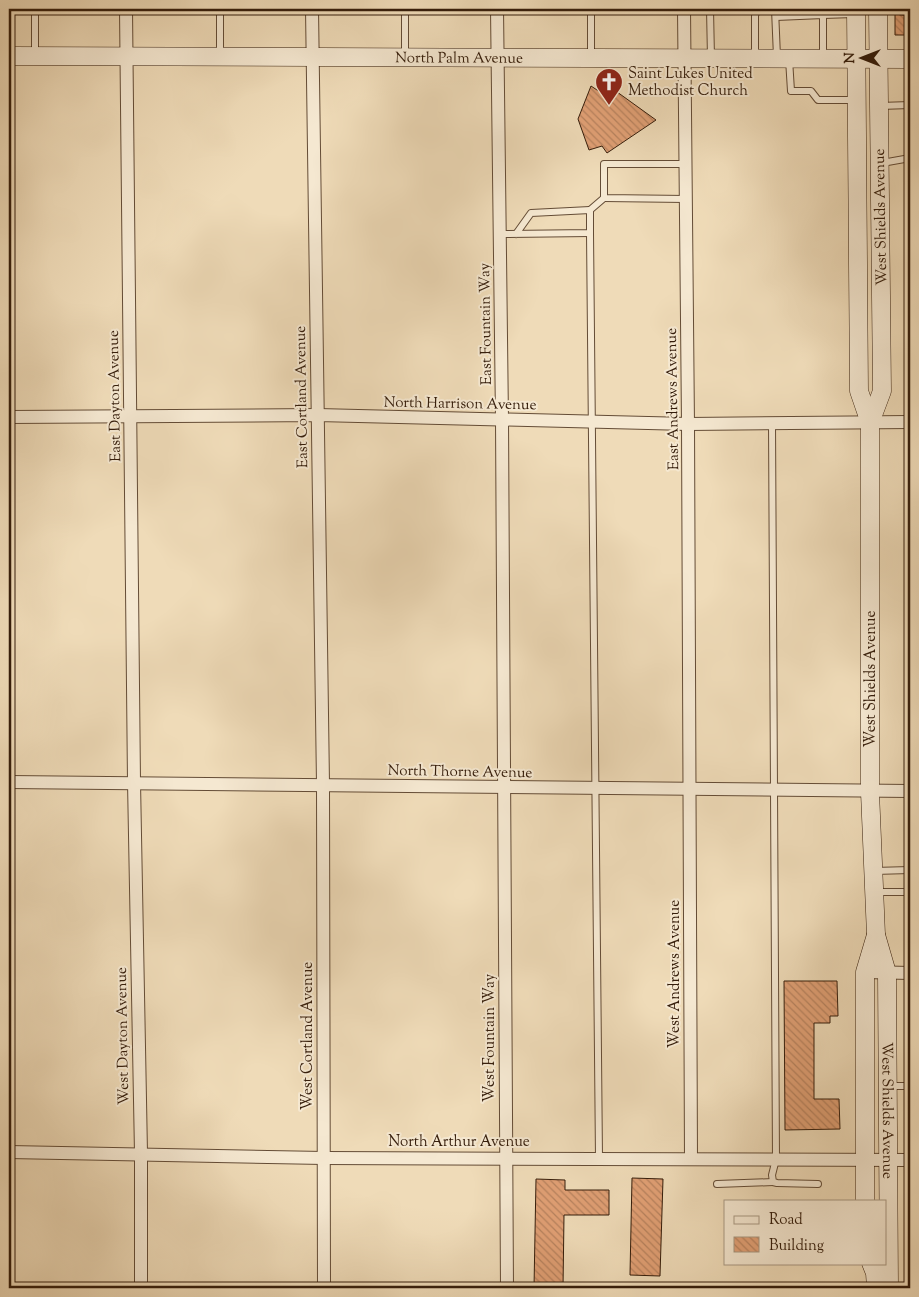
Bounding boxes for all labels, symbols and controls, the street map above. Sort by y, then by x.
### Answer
north arrow [836,32,886,82]
street label: North Palm Avenue [395,48,523,70]
text: N [841,52,861,64]
place label: Saint Lukes United Methodist Church [628,64,753,102]
church icon: Saint Lukes United Methodist Church [594,67,624,106]
street label: West Shields Avenue [870,148,893,286]
street label: East Fountain Way [475,262,498,385]
street label: East Cortland Avenue [291,326,314,468]
street label: East Andrews Avenue [662,328,685,470]
street label: East Dayton Avenue [104,330,127,462]
street label: North Harrison Avenue [383,393,537,416]
street label: West Shields Avenue [861,611,882,747]
street label: North Thorne Avenue [387,761,533,784]
street label: West Andrews Avenue [665,900,686,1048]
street label: West Cortland Avenue [298,962,319,1110]
street label: West Dayton Avenue [112,967,135,1105]
street label: West Fountain Way [480,973,501,1102]
street label: West Shields Avenue [875,1042,897,1179]
street label: North Arthur Avenue [388,1132,530,1153]
legend [724,1200,886,1264]
text: Road [769,1210,803,1231]
text: Building [769,1236,824,1257]

